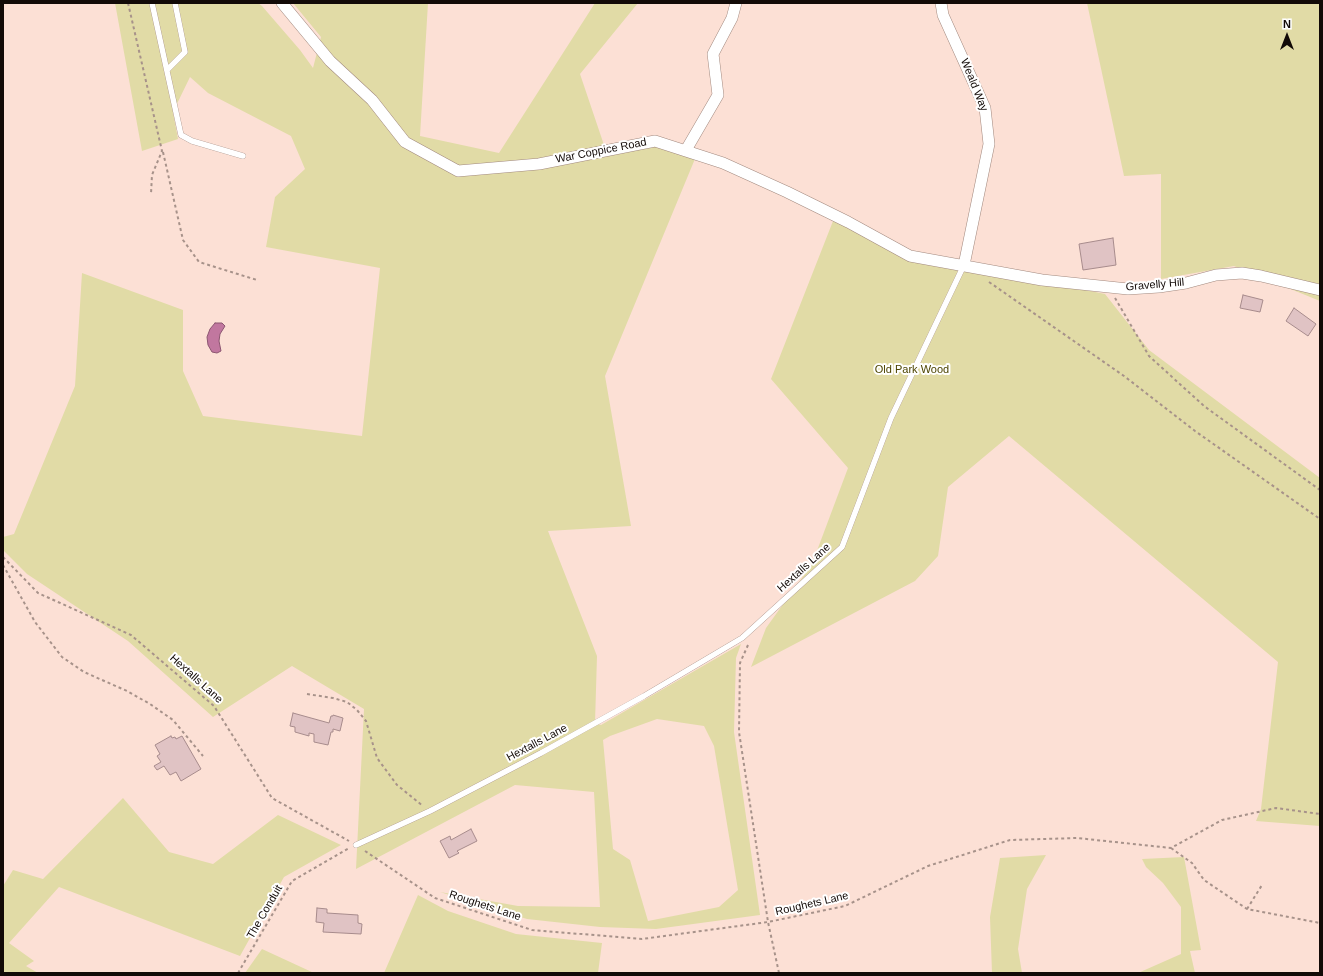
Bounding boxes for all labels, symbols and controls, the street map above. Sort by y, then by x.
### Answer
north arrow [1267,16,1307,56]
text: N [1283,18,1291,30]
street label: Weald Way [957,57,991,113]
street label: War Coppice Road [554,136,648,166]
street label: Gravelly Hill [1125,276,1185,294]
park label: Old Park Wood [875,363,949,377]
street label: Hextalls Lane [775,541,833,595]
street label: Hextalls Lane [167,652,225,706]
street label: Hextalls Lane [504,722,570,764]
street label: The Conduit [244,883,286,941]
street label: Roughets Lane [447,888,523,924]
street label: Roughets Lane [774,889,850,919]

